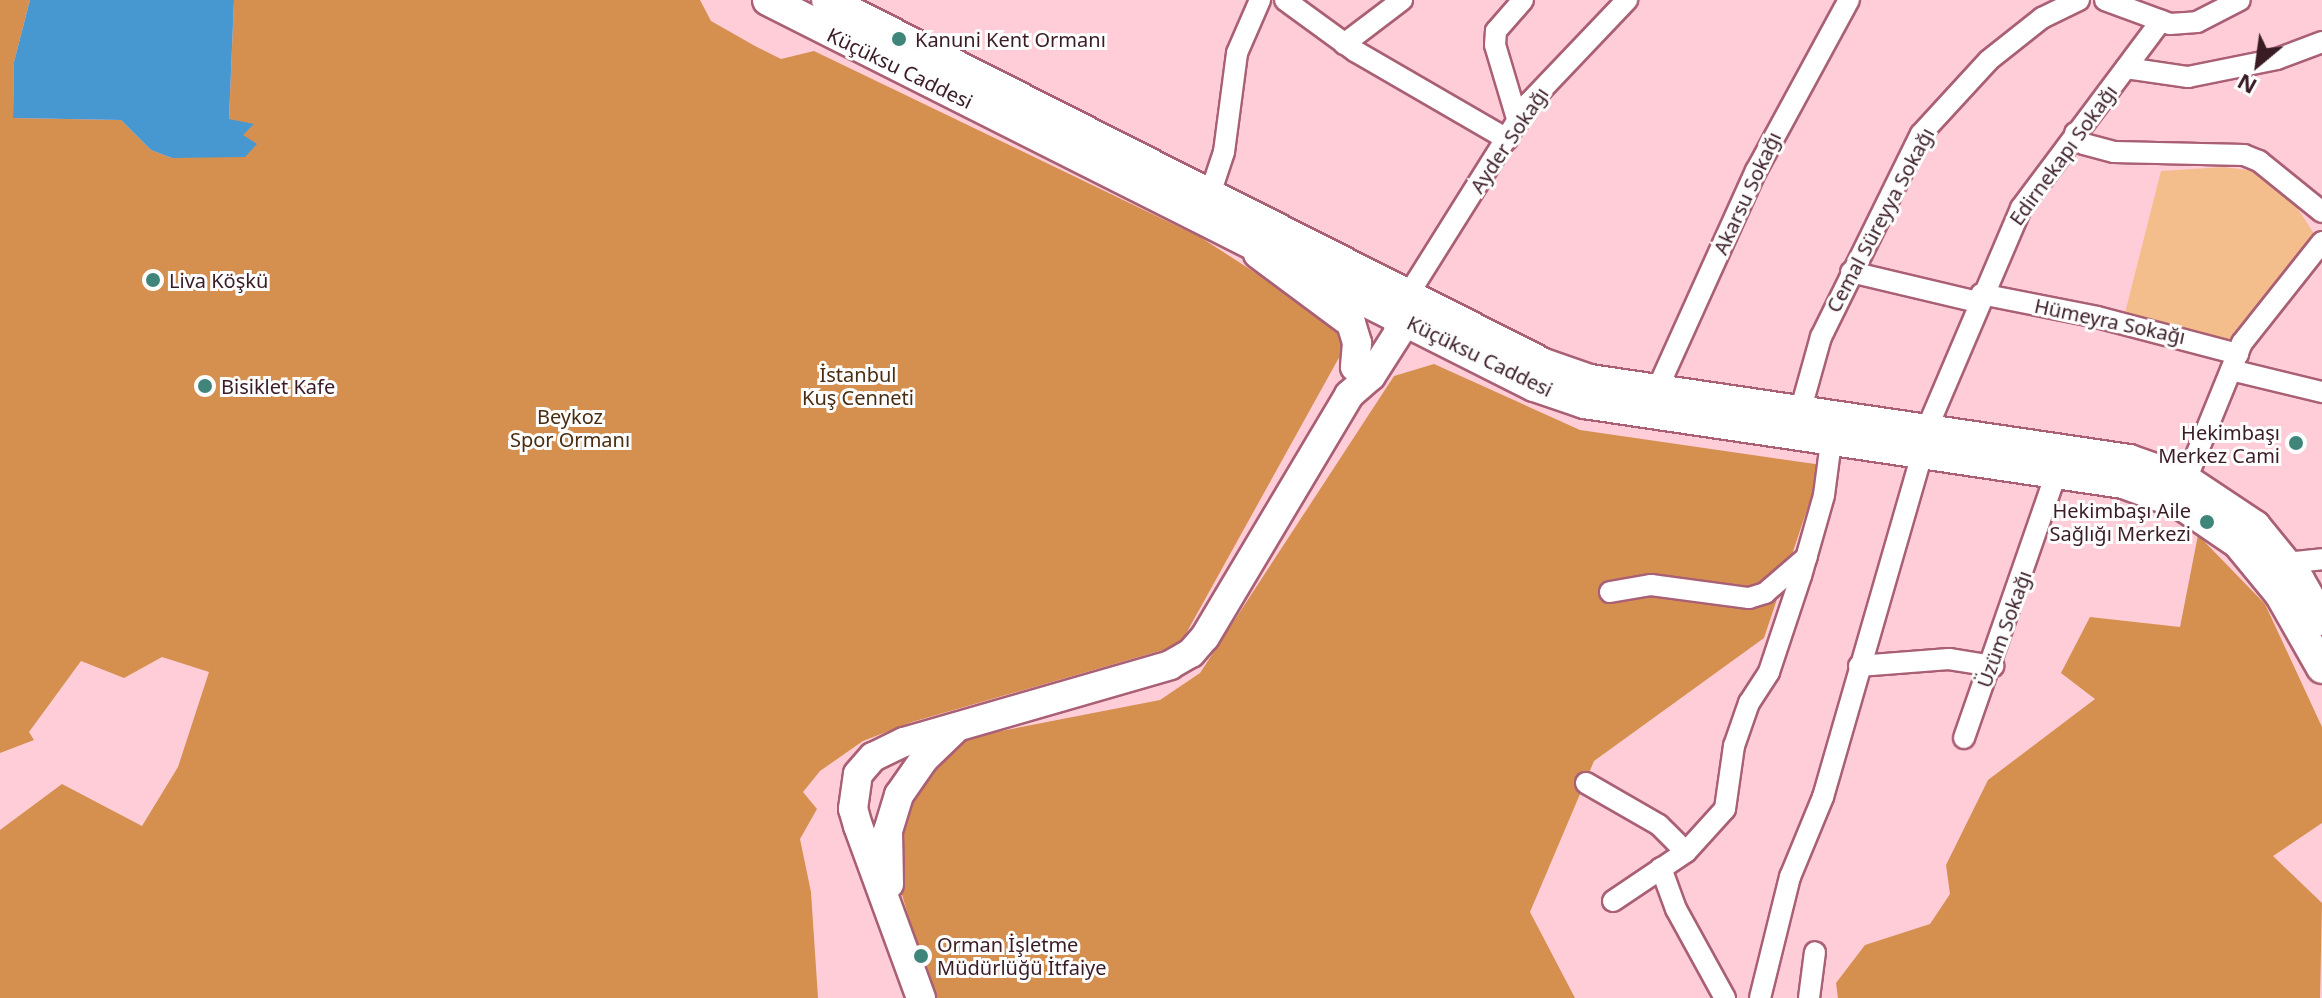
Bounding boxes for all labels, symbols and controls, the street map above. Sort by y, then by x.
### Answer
street label: Küçüksu Caddesi [823,22,977,114]
north arrow [2218,24,2298,104]
place label: Kanuni Kent Ormanı [915,27,1106,51]
marker: Kanuni Kent Ormanı [890,30,908,48]
text: N [2231,68,2261,102]
street label: Edirnekapı Sokağı [2004,80,2122,230]
street label: Ayder Sokağı [1465,83,1553,197]
street label: Cemal Süreyya Sokağı [1821,124,1939,316]
street label: Akarsu Sokağı [1708,128,1786,258]
place label: Liva Köşkü [169,268,268,292]
marker: Liva Köşkü [144,271,162,289]
street label: Hümeyra Sokağı [2032,293,2188,349]
street label: Küçüksu Caddesi [1403,310,1557,402]
park label: İstanbul Kuş Cenneti [802,363,914,410]
place label: Bisiklet Kafe [221,374,335,398]
marker: Bisiklet Kafe [196,377,214,395]
park label: Beykoz Spor Ormanı [510,405,630,452]
place label: Hekimbaşı Merkez Cami [2158,420,2280,467]
marker: Hekimbaşı Merkez Cami [2287,434,2305,452]
place label: Hekimbaşı Aile Sağlığı Merkezi [2050,498,2191,545]
marker: Hekimbaşı Aile Sağlığı Merkezi [2198,513,2216,531]
street label: Üzüm Sokağı [1972,567,2036,691]
place label: Orman İşletme Müdürlüğü İtfaiye [937,932,1107,979]
marker: Orman İşletme Müdürlüğü İtfaiye [912,947,930,965]

